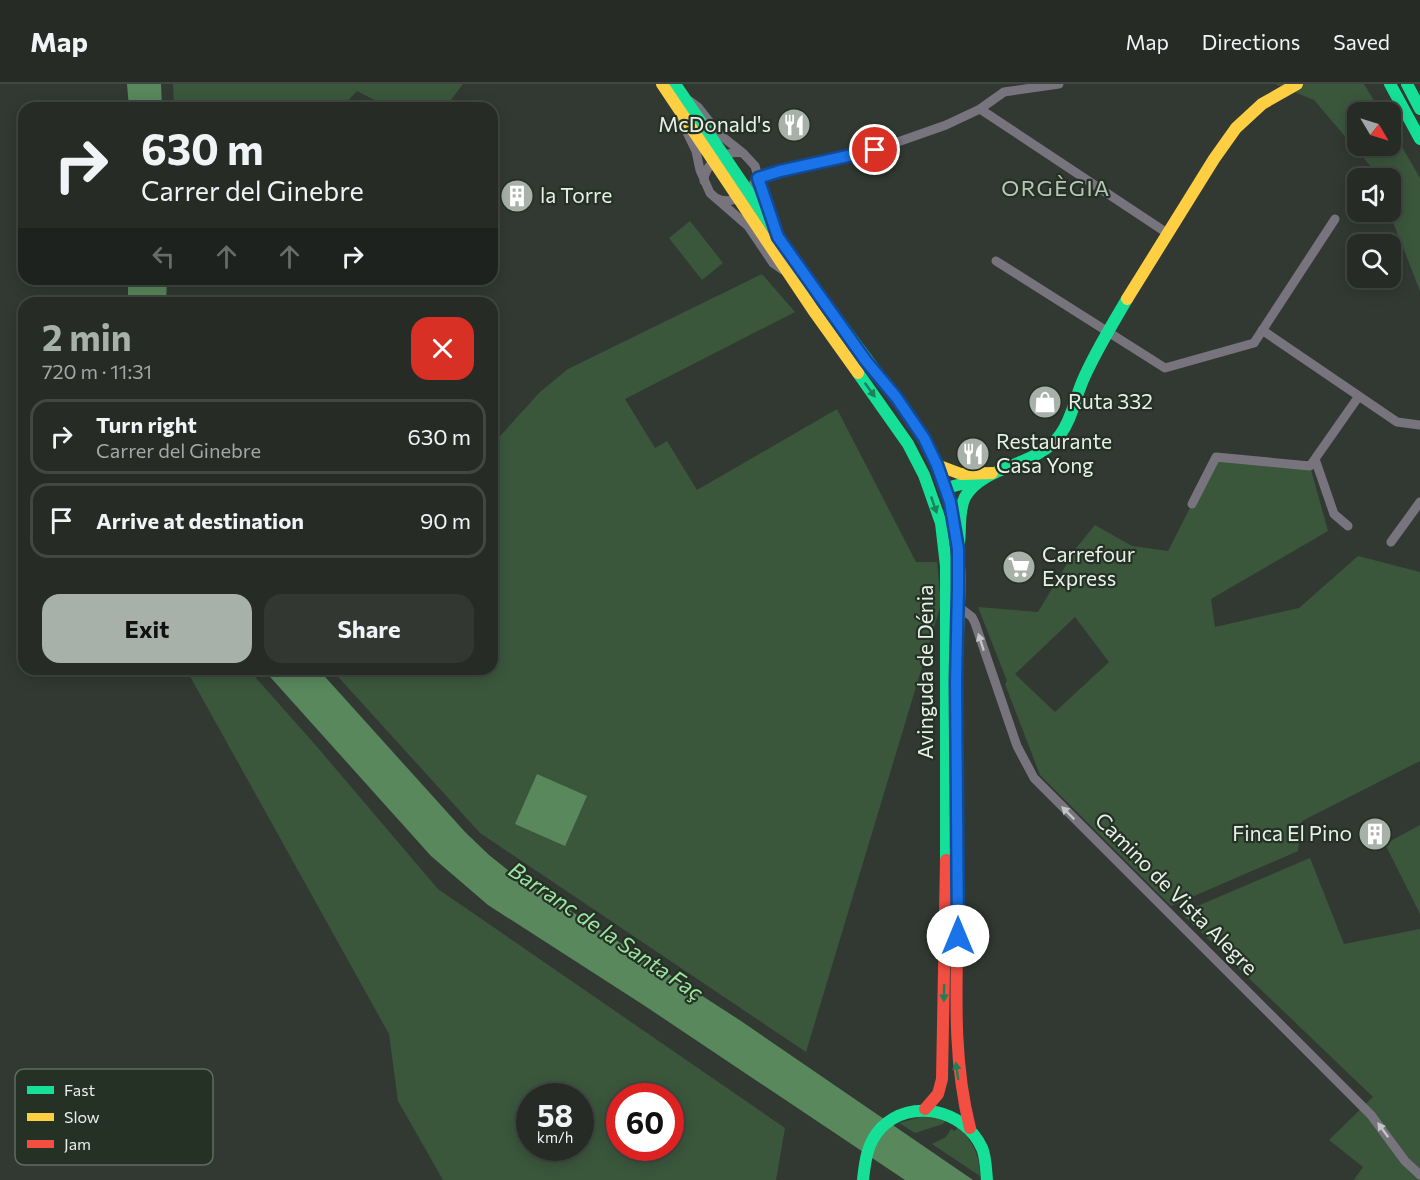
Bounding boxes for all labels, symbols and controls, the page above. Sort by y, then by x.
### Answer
text: Map [30,24,88,58]
text: Map [1126,29,1169,54]
text: Directions [1202,29,1300,54]
text: Saved [1333,29,1390,54]
north arrow [1347,102,1401,156]
map controls [1347,102,1401,288]
restaurant icon: McDonald's [776,107,812,143]
place label: McDonald's [658,111,771,136]
text: 630 m [141,122,264,174]
pin [849,124,900,175]
icon: right [42,126,120,204]
icon: arrive [858,133,891,166]
button: sound [1347,168,1401,222]
text: Carrer del Ginebre [141,174,364,207]
district label: ORGÈGIA [1001,174,1111,201]
building icon: la Torre [499,178,535,214]
place label: la Torre [540,182,612,207]
button: search [1347,234,1401,288]
icon: left [147,240,180,273]
icon: ahead [210,240,243,273]
icon: ahead [273,240,306,273]
icon: right [336,240,369,273]
text: 2 min [42,314,132,358]
button: close [411,317,474,380]
text: 720 m · 11:31 [42,359,152,383]
one-way arrow [864,381,876,397]
shop icon: Ruta 332 [1027,384,1063,420]
place label: Ruta 332 [1068,388,1153,413]
text: Turn right [96,411,197,438]
icon: right [45,420,78,453]
text: 630 m [407,423,471,450]
place label: Restaurante Casa Yong [996,428,1112,477]
restaurant icon: Restaurante Casa Yong [955,436,991,472]
text: Carrer del Ginebre [96,438,261,462]
one-way arrow [930,496,940,514]
icon: arrive [45,504,78,537]
text: Arrive at destination [96,507,304,534]
text: 90 m [420,507,471,534]
place label: Carrefour Express [1042,541,1135,590]
supermarket icon: Carrefour Express [1001,549,1037,585]
street label: Avinguda de Dénia [912,585,937,759]
button: Exit [42,594,252,663]
button: Share [264,594,474,663]
one-way arrow [976,633,985,651]
one-way arrow [1062,806,1076,820]
street label: Camino de Vista Alegre [1091,807,1263,979]
building icon: Finca El Pino [1357,816,1393,852]
place label: Finca El Pino [1232,820,1352,845]
water label: Barranc de la Santa Faç [504,856,709,1006]
position arrow [926,904,990,968]
one-way arrow [940,983,949,1002]
one-way arrow [953,1061,962,1080]
legend [15,1069,213,1165]
text: Fast [64,1080,95,1099]
speed limit sign: 60 [606,1083,684,1161]
text: 58 [537,1096,573,1133]
text: Slow [64,1107,100,1126]
one-way arrow [1377,1123,1389,1138]
text: km/h [537,1128,573,1146]
text: Jam [64,1134,91,1153]

